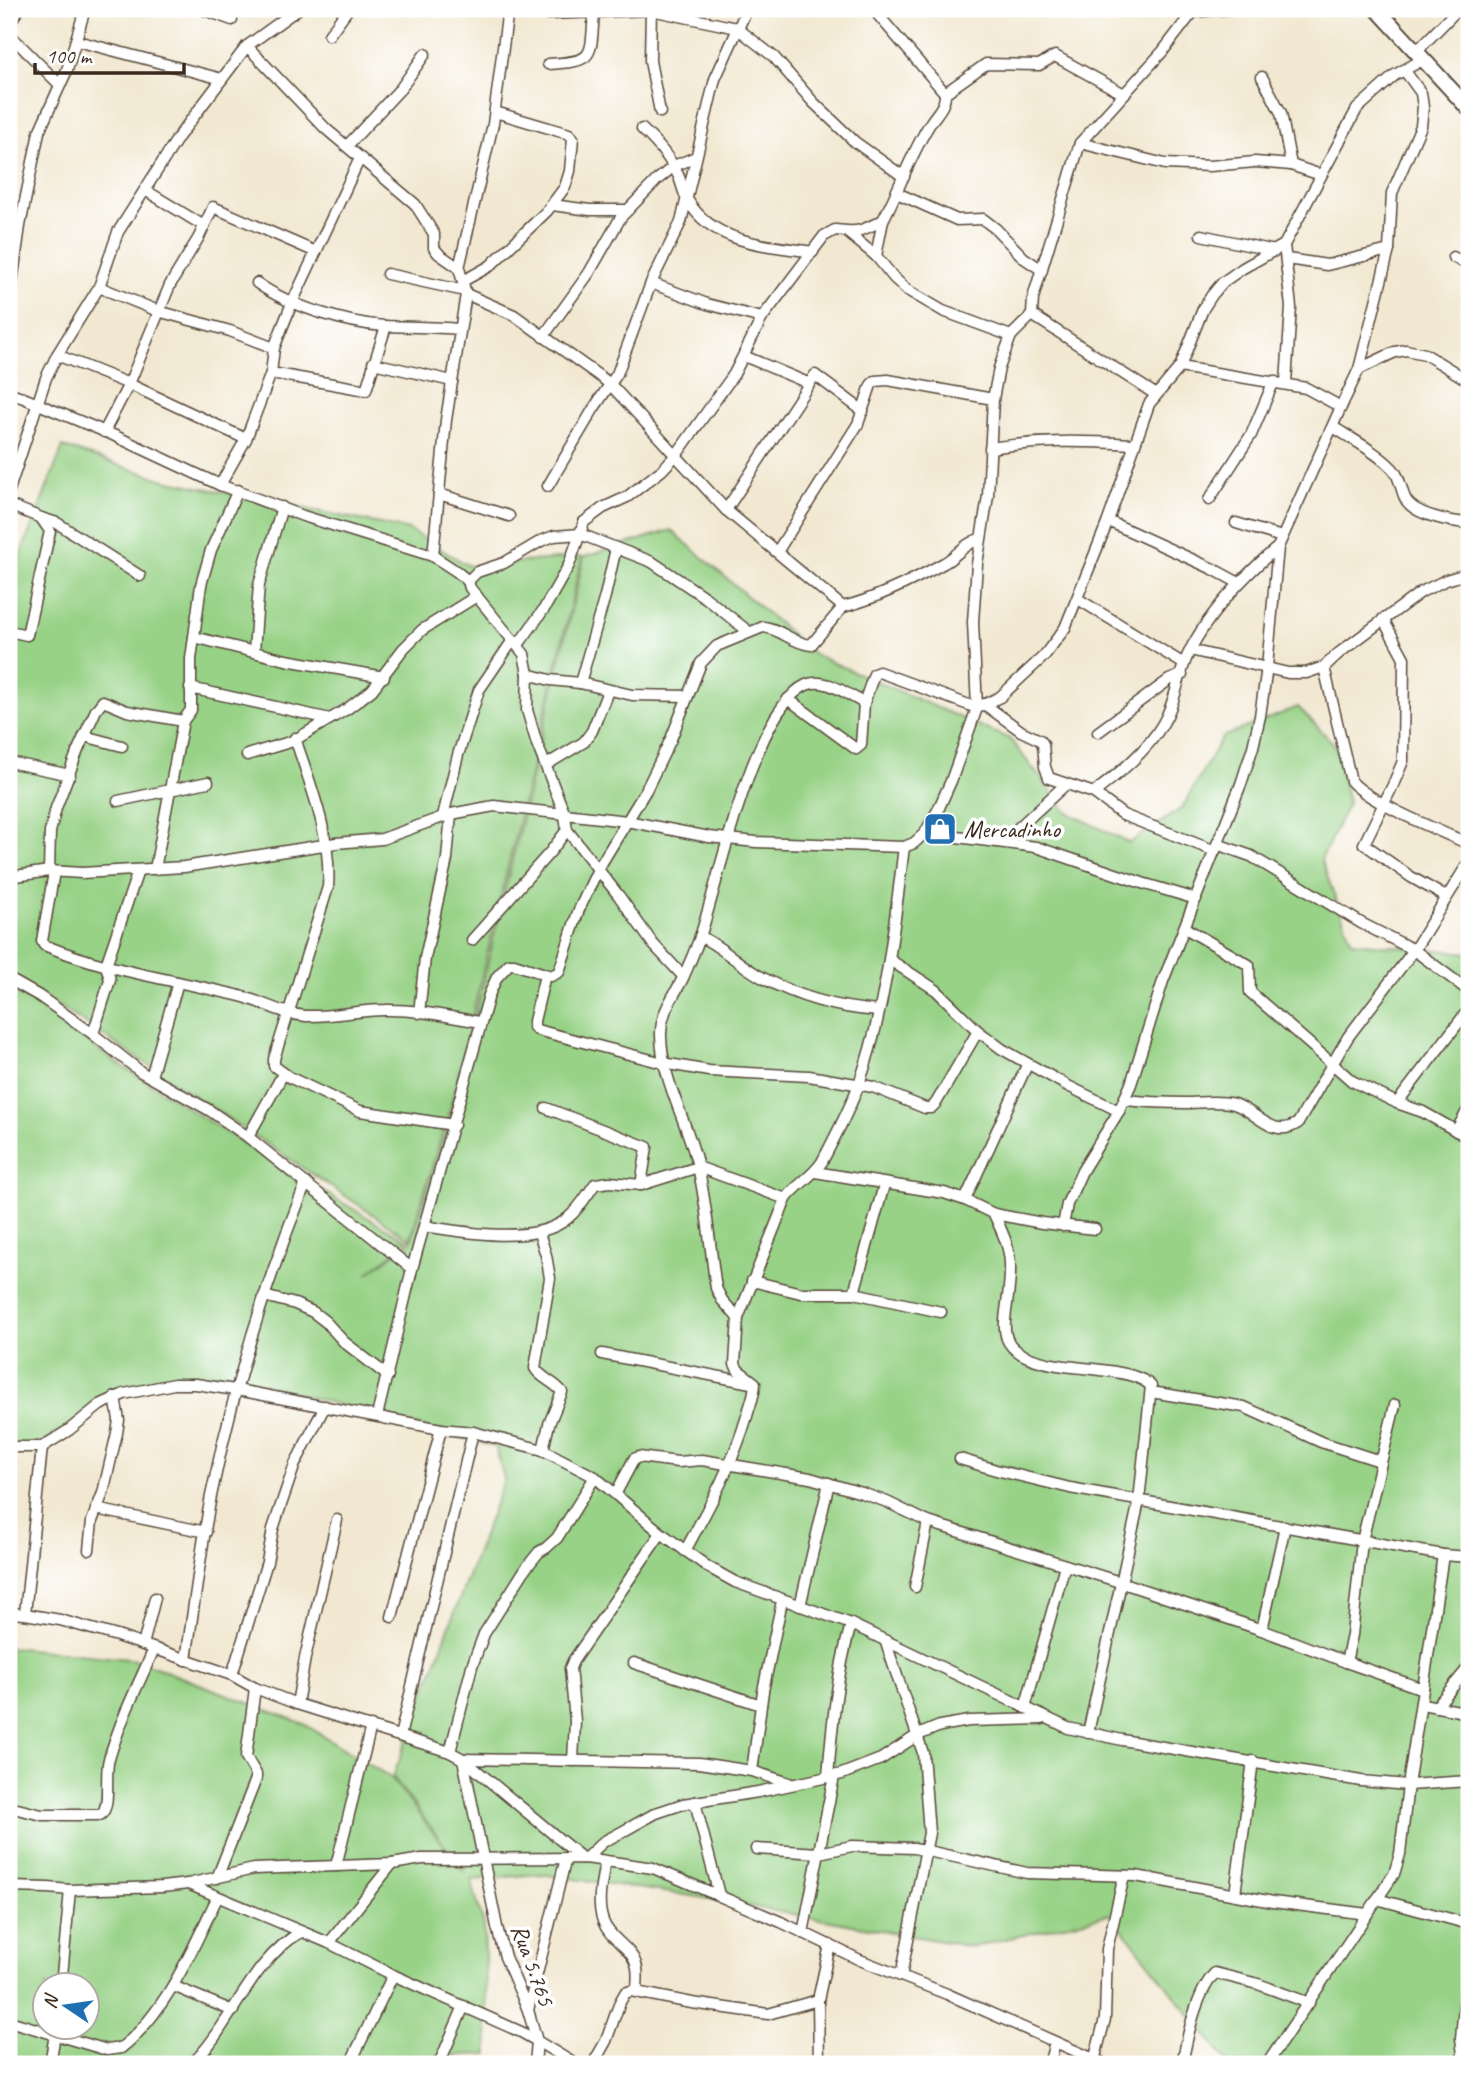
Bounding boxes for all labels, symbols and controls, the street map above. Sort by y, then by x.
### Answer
scale bar [35,32,184,76]
text: 100 m [46,43,93,69]
shop icon: Mercadinho [921,810,959,848]
place label: Mercadinho [964,814,1061,844]
street label: Rua 5.765 [504,1920,562,2011]
north arrow [32,1972,102,2042]
text: N [37,1991,64,2011]

